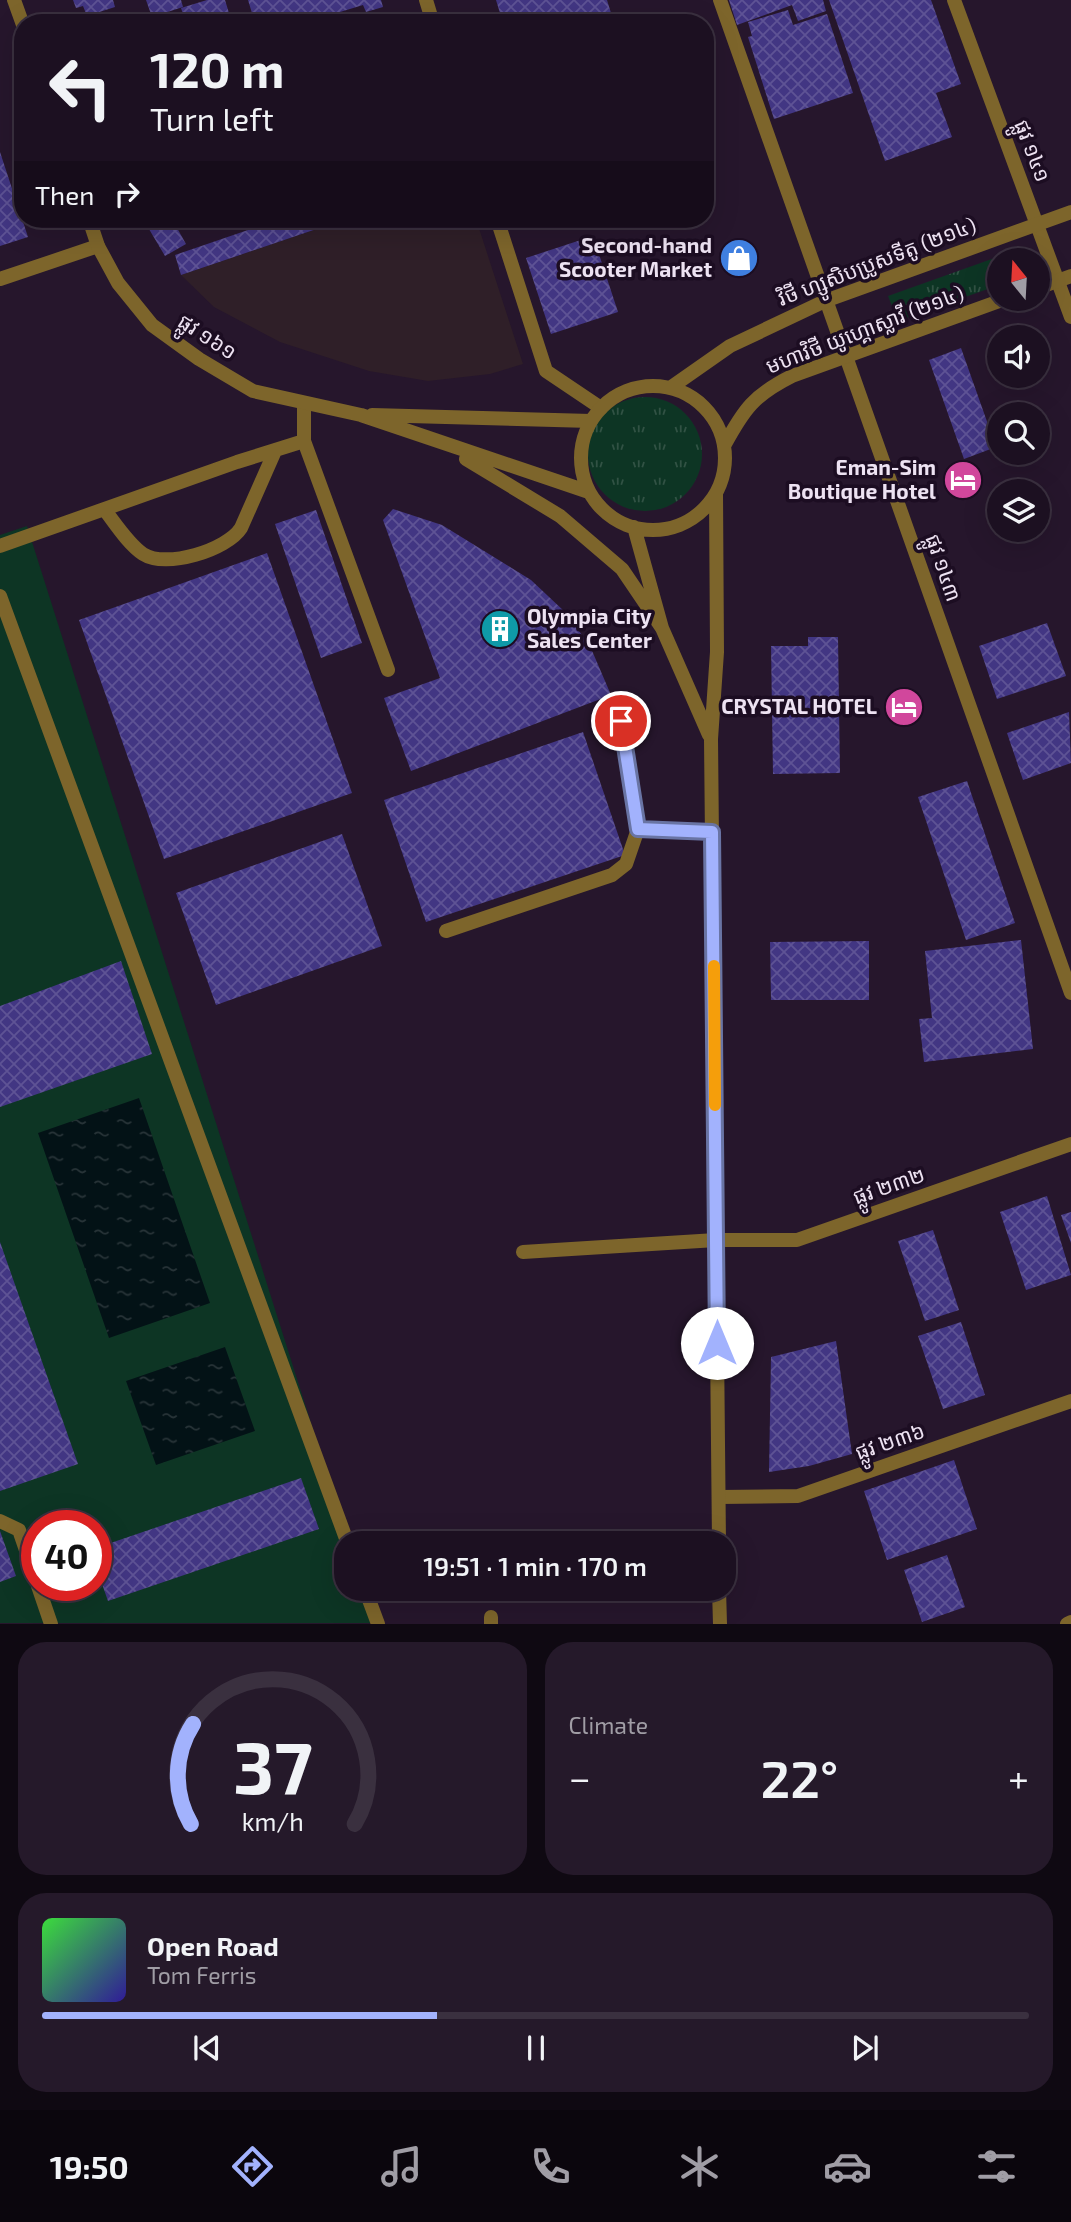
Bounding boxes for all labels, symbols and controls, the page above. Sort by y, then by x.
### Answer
text: 120 m [150,39,284,98]
icon: left [35,42,126,133]
text: Turn left [150,99,274,137]
street label: ផ្លូវ ១៤១ [1002,116,1057,188]
icon: right [108,175,146,213]
text: Then [35,179,94,210]
street label: វិថី ហ្សូសិបប្រូសទីតូ (២១៤) [773,211,982,317]
place label: Second-hand Scooter Market [559,232,712,281]
shop icon: Second-hand Scooter Market [718,237,760,279]
north arrow [987,248,1050,312]
map controls [987,248,1050,542]
street label: មហាវិថី យូហ្គោស្លាវី (២១៤) [762,279,968,380]
street label: ផ្លូវ ១៦១ [169,308,242,371]
button: sound [987,325,1050,388]
button: search [987,402,1050,465]
place label: Eman-Sim Boutique Hotel [788,454,936,503]
hotel icon: Eman-Sim Boutique Hotel [942,459,984,501]
button: layers [987,479,1050,542]
street label: ផ្លូវ ១៤៣ [913,531,968,607]
place label: Olympia City Sales Center [527,603,652,652]
building icon: Olympia City Sales Center [479,608,521,650]
hotel icon: CRYSTAL HOTEL [883,686,925,728]
pin [591,691,651,751]
place label: CRYSTAL HOTEL [721,693,877,718]
icon: arrive [602,702,640,740]
street label: ផ្លូវ ២៣២ [849,1161,930,1216]
position arrow [680,1306,754,1380]
street label: ផ្លូវ ២៣៦ [851,1417,930,1472]
speed limit sign: 40 [21,1510,112,1601]
text: 19:51 · 1 min · 170 m [423,1550,647,1581]
text: Climate [569,1711,648,1739]
text: 37 [232,1722,312,1810]
text: 22° [760,1746,838,1808]
text: − [569,1754,591,1800]
text: + [1008,1754,1029,1800]
text: km/h [241,1806,303,1836]
text: Open Road [147,1930,279,1961]
text: Tom Ferris [147,1961,256,1989]
icon: previous [188,2029,226,2067]
icon: pause [517,2029,555,2067]
icon: next [846,2029,884,2067]
icon: directions [228,2142,277,2191]
icon: music [377,2142,426,2191]
icon: phone [526,2142,575,2191]
icon: climate [675,2142,724,2191]
icon: car [823,2142,872,2191]
icon: filters [972,2142,1021,2191]
text: 19:50 [50,2147,129,2185]

